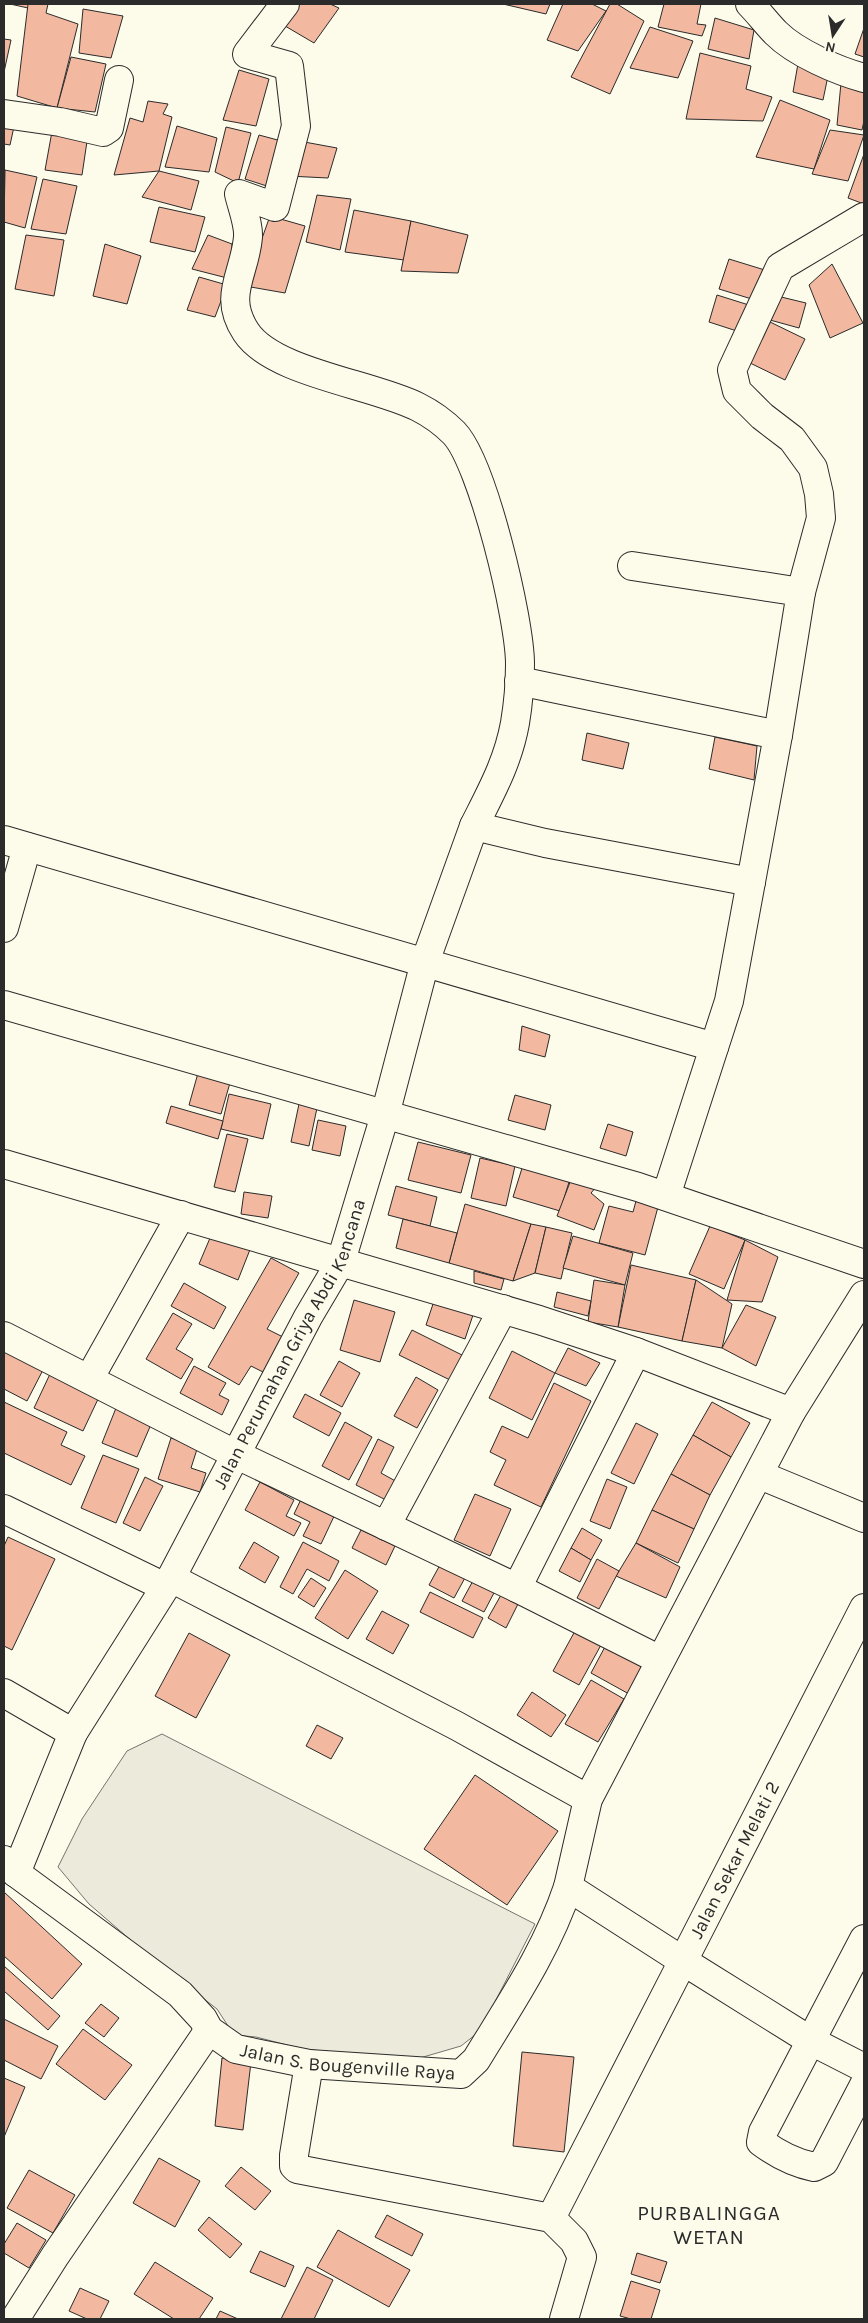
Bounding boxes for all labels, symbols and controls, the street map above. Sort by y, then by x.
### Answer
north arrow [808,10,858,60]
text: N [824,38,837,57]
street label: Jalan Perumahan Griya Abdi Kencana [209,1196,370,1493]
street label: Jalan Sekar Melati 2 [685,1778,784,1942]
street label: Jalan S. Bougenville Raya [238,2039,456,2085]
district label: PURBALINGGA WETAN [637,2201,781,2249]

